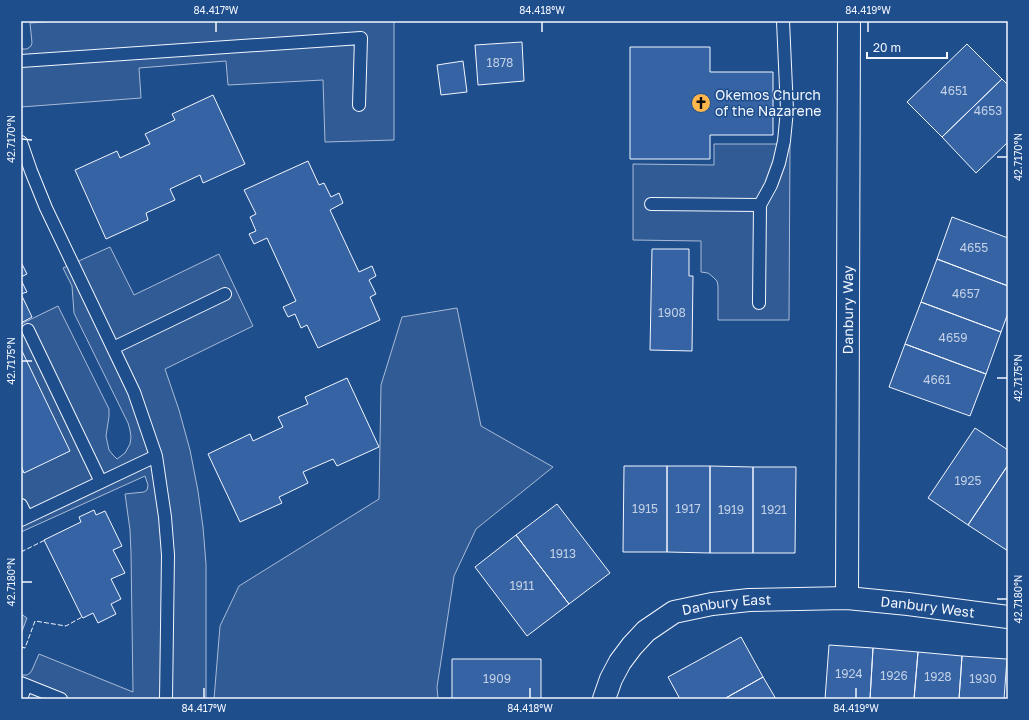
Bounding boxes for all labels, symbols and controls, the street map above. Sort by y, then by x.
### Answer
text: 84.417°W [194,4,239,16]
text: 84.418°W [519,4,565,16]
text: 84.419°W [845,4,891,16]
scale bar [867,34,947,60]
text: 20 m [873,40,901,55]
house number: 1878 [487,55,513,70]
house number: 4651 [940,83,968,98]
place label: Okemos Church of the Nazarene [715,86,821,119]
church icon: Okemos Church of the Nazarene [690,92,712,114]
house number: 4653 [974,103,1002,118]
text: 42.7170°N [5,115,17,163]
text: 42.7170°N [1012,133,1024,181]
house number: 4655 [960,240,988,255]
street label: Danbury Way [839,265,856,355]
house number: 4657 [952,286,980,301]
house number: 1908 [658,305,686,320]
house number: 4659 [939,330,967,345]
text: 42.7175°N [5,337,17,385]
text: 42.7175°N [1012,354,1024,402]
house number: 4661 [923,372,951,387]
house number: 1925 [954,473,982,488]
house number: 1915 [632,501,658,516]
house number: 1917 [675,501,701,516]
house number: 1919 [718,502,744,517]
house number: 1921 [761,502,787,517]
house number: 1913 [550,546,576,561]
text: 42.7180°N [5,558,17,606]
text: 42.7180°N [1012,575,1024,623]
house number: 1911 [510,578,535,593]
street label: Danbury East [680,591,771,618]
street label: Danbury West [880,592,976,621]
house number: 1924 [835,666,863,681]
house number: 1926 [880,668,908,683]
house number: 1928 [924,669,952,684]
house number: 1909 [483,671,511,686]
house number: 1930 [969,671,997,686]
text: 84.417°W [182,702,227,714]
text: 84.418°W [507,702,553,714]
text: 84.419°W [833,702,879,714]

